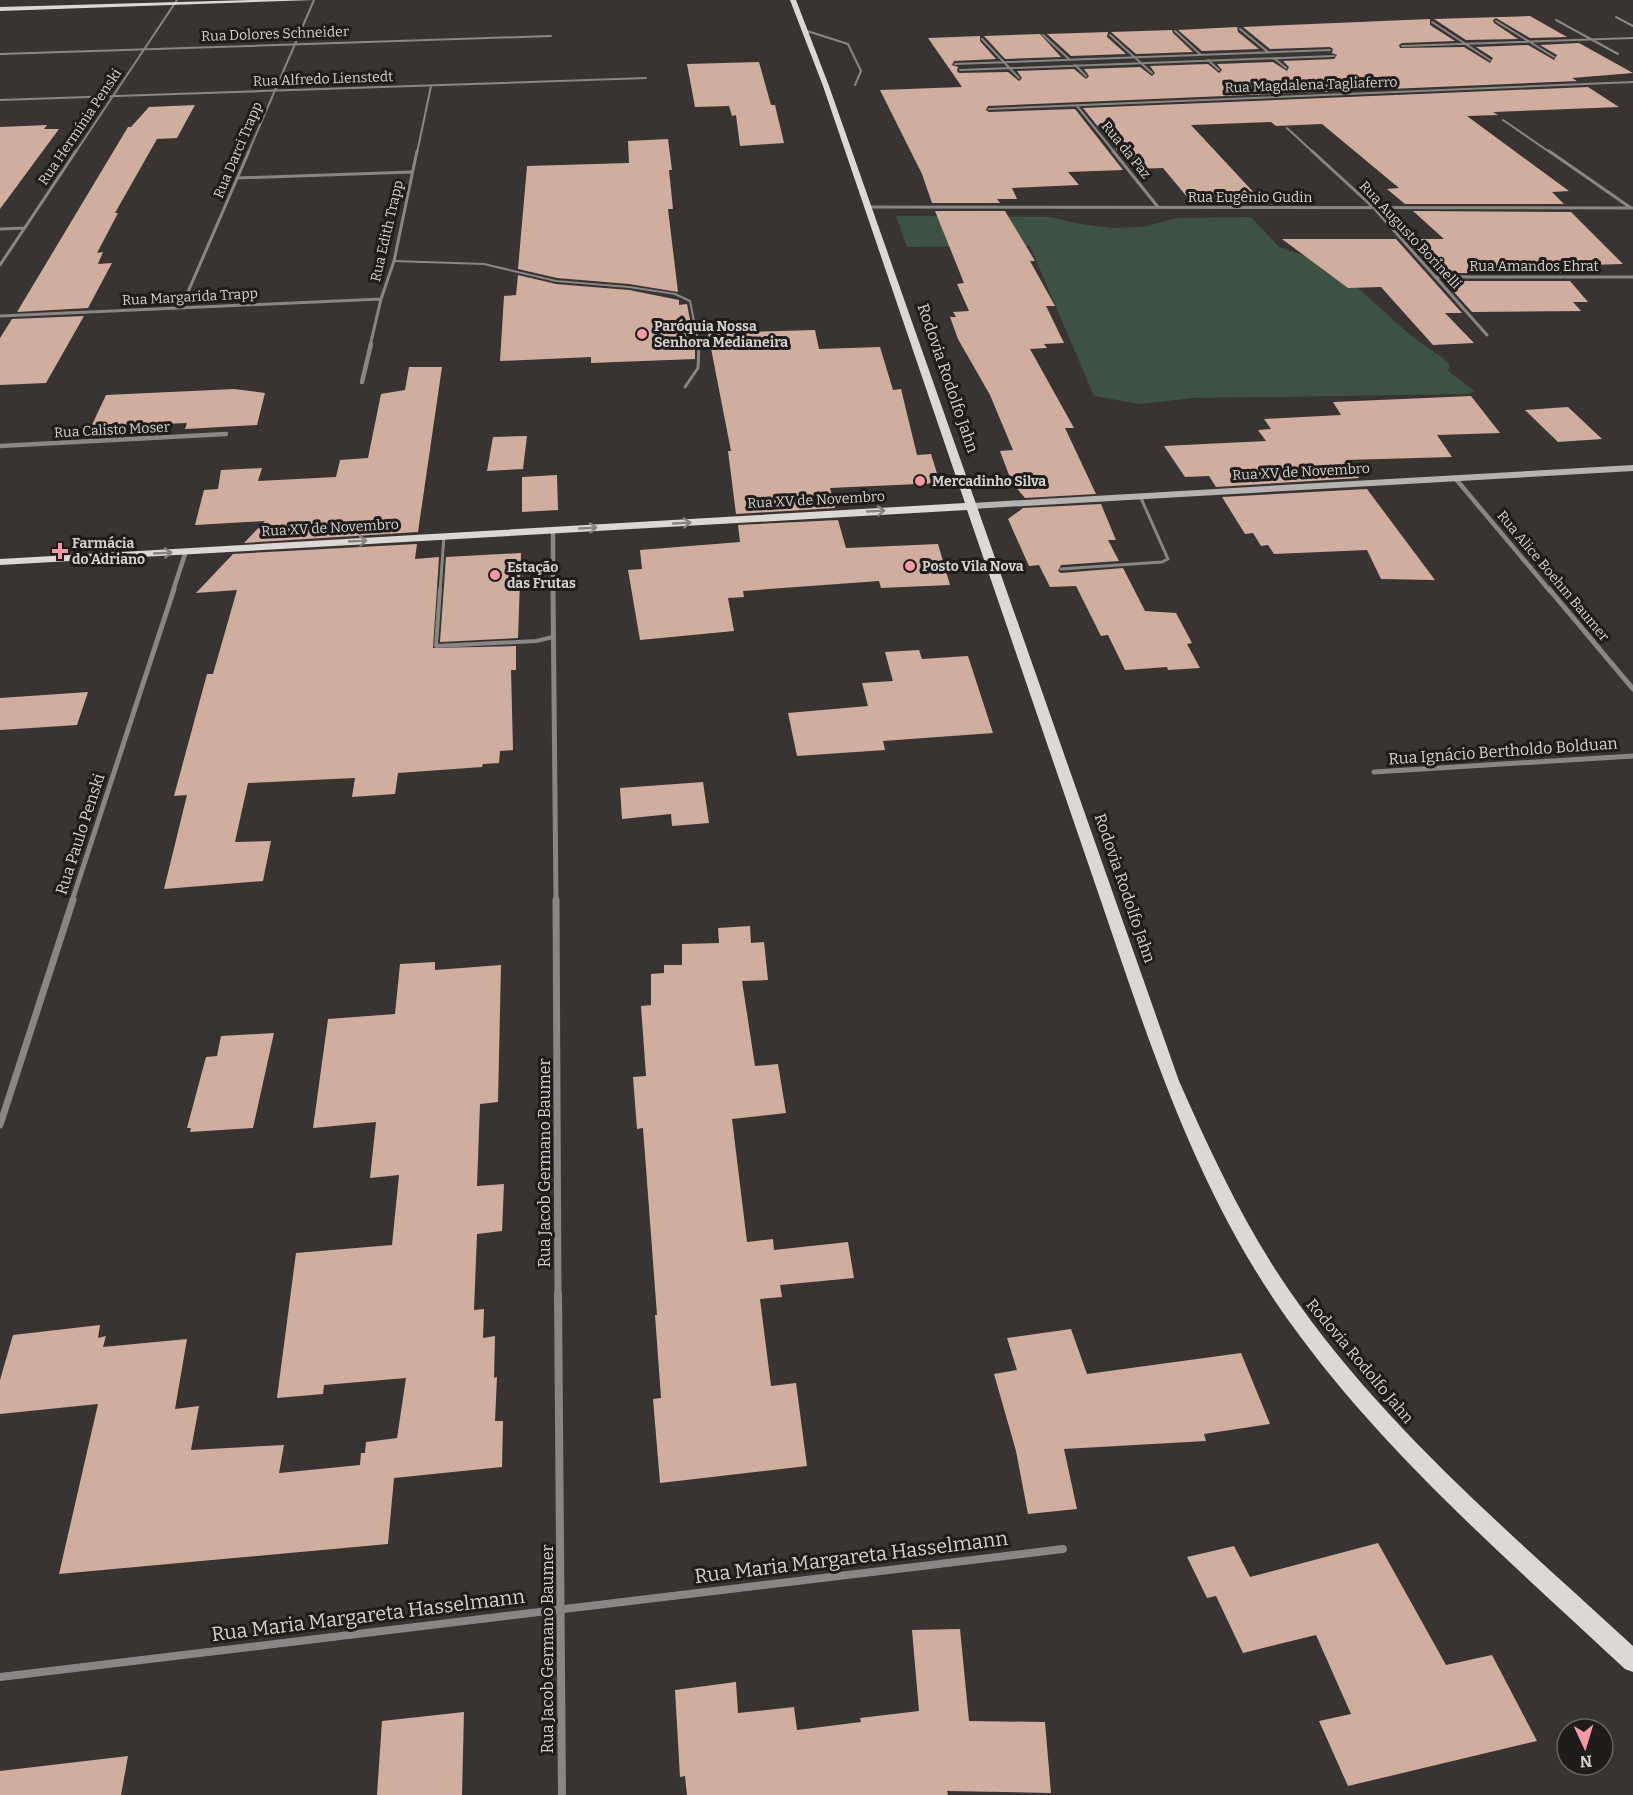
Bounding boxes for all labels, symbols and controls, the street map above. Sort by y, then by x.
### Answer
street label: Rua Dolores Schneider [201,23,349,45]
street label: Rua Hermínia Penski [35,66,125,188]
street label: Rua Alfredo Lienstedt [253,68,393,90]
street label: Rua Magdalena Tagliaferro [1224,73,1398,97]
street label: Rua Darci Trapp [210,99,266,201]
street label: Rua da Paz [1098,118,1155,182]
street label: Rua Augusto Borinelli [1356,178,1464,292]
street label: Rua Edith Trapp [367,179,407,283]
street label: Rua Eugênio Gudin [1188,189,1312,206]
street label: Rua Amandos Ehrat [1469,258,1599,275]
street label: Rua Margarida Trapp [122,285,258,309]
street label: Rodovia Rodolfo Jahn [913,301,983,455]
place label: Paróquia Nossa Senhora Medianeira [654,318,788,351]
marker: Paróquia Nossa Senhora Medianeira [635,327,649,341]
street label: Rua Calisto Moser [54,418,170,442]
street label: Rua XV de Novembro [1232,460,1370,484]
place label: Mercadinho Silva [932,473,1046,490]
marker: Mercadinho Silva [913,474,927,488]
street label: Rua XV de Novembro [747,488,885,512]
one-way arrow [866,506,886,517]
street label: Rua Alice Boehm Baumer [1493,507,1613,645]
street label: Rua XV de Novembro [261,516,399,540]
one-way arrow [671,517,691,528]
one-way arrow [578,522,598,533]
place label: Farmácia do Adriano [72,535,145,568]
one-way arrow [347,536,367,547]
marker: Farmácia do Adriano [53,544,67,558]
one-way arrow [153,547,173,558]
place label: Posto Vila Nova [922,558,1024,575]
place label: Estação das Frutas [507,559,576,592]
marker: Posto Vila Nova [903,559,917,573]
marker: Estação das Frutas [488,568,502,582]
street label: Rua Ignácio Bertholdo Bolduan [1388,734,1618,768]
street label: Rua Paulo Penski [51,771,109,897]
street label: Rodovia Rodolfo Jahn [1090,811,1160,965]
street label: Rua Jacob Germano Baumer [535,1058,554,1268]
street label: Rodovia Rodolfo Jahn [1302,1295,1418,1427]
street label: Rua Maria Margareta Hasselmann [693,1526,1009,1588]
street label: Rua Jacob Germano Baumer [538,1544,557,1754]
street label: Rua Maria Margareta Hasselmann [210,1584,526,1646]
north arrow [1555,1717,1615,1777]
text: N [1579,1752,1593,1771]

